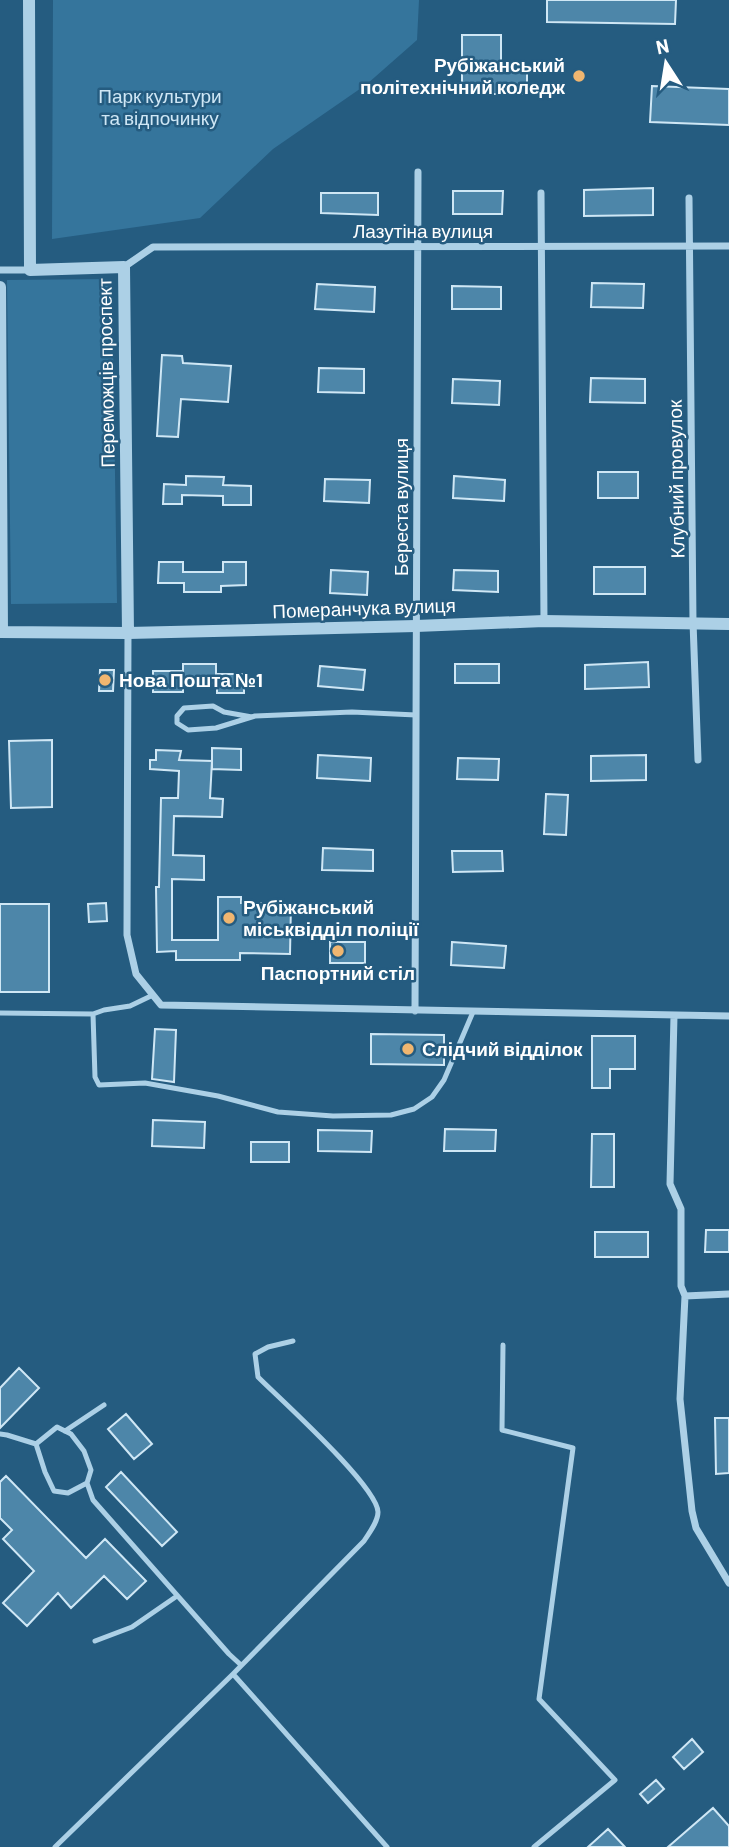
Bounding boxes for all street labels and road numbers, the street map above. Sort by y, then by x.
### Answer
street label: Лазутіна вулиця [353,219,493,242]
street label: Переможців проспект [92,278,119,468]
street label: Клубний провулок [663,399,688,559]
street label: Береста вулиця [389,438,412,576]
street label: Померанчука вулиця [272,593,456,622]

